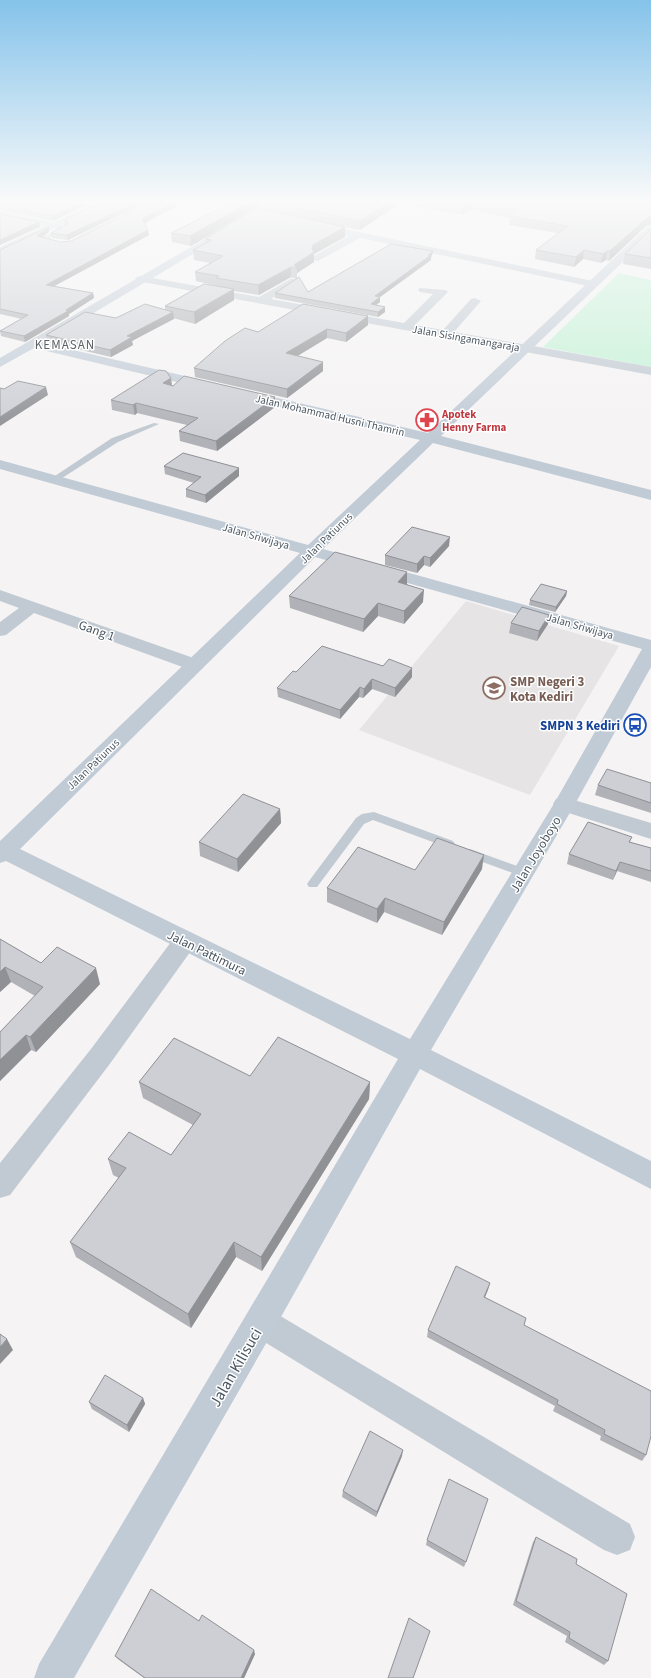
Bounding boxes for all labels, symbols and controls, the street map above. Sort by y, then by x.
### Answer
street label: Jalan Sisingamangaraja [411,322,521,355]
district label: KEMASAN [35,336,95,354]
street label: Jalan Mohammad Husni Thamrin [254,391,406,440]
pharmacy icon: Apotek Henny Farma [414,407,440,433]
place label: Apotek Henny Farma [441,407,507,435]
street label: Jalan Patiunus [297,509,356,567]
street label: Jalan Sriwijaya [221,520,291,553]
street label: Jalan Sriwijaya [545,610,615,643]
street label: Gang 1 [76,616,117,646]
place label: SMP Negeri 3 Kota Kediri [510,673,585,706]
school or university icon: SMP Negeri 3 Kota Kediri [481,675,507,701]
bus stop icon: SMPN 3 Kediri [622,712,648,738]
place label: SMPN 3 Kediri [540,717,620,735]
street label: Jalan Patiunus [64,735,123,793]
street label: Jalan Joyoboyo [506,813,566,896]
street label: Jalan Pattimura [164,926,249,980]
street label: Jalan Kilisuci [204,1324,267,1411]

